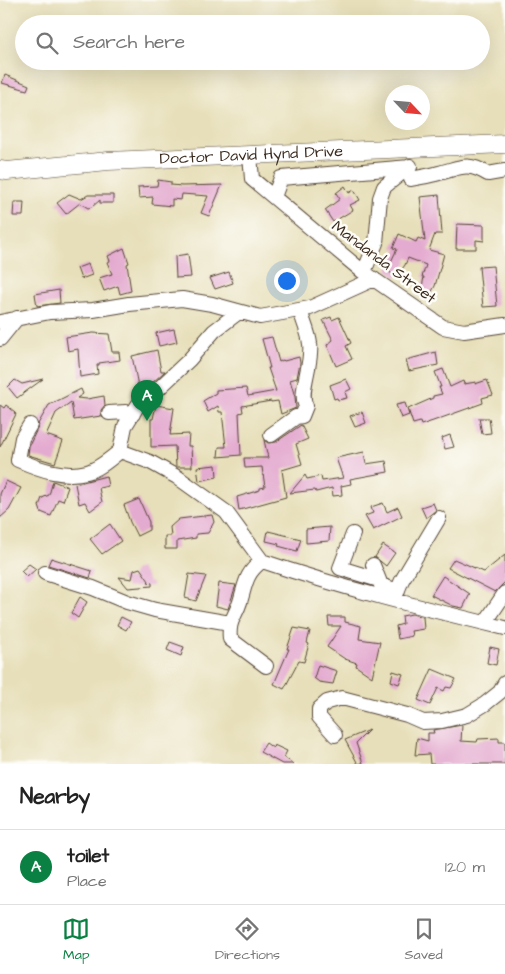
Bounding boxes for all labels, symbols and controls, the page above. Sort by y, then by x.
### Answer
search box [15,15,490,70]
icon: search [33,29,61,57]
text: Search here [73,29,185,56]
north arrow [385,85,430,130]
street label: Doctor David Hynd Drive [159,140,344,170]
street label: Mandanda Street [327,215,441,309]
your location [274,268,300,294]
pin: A [131,380,163,421]
text: Nearby [20,782,90,811]
text: toilet [67,843,109,870]
text: A [31,856,41,878]
text: 120 m [445,856,485,878]
text: Place [67,870,107,892]
tab: Map [62,915,90,965]
tab: Directions [215,915,280,965]
tab: Saved [405,915,443,965]

